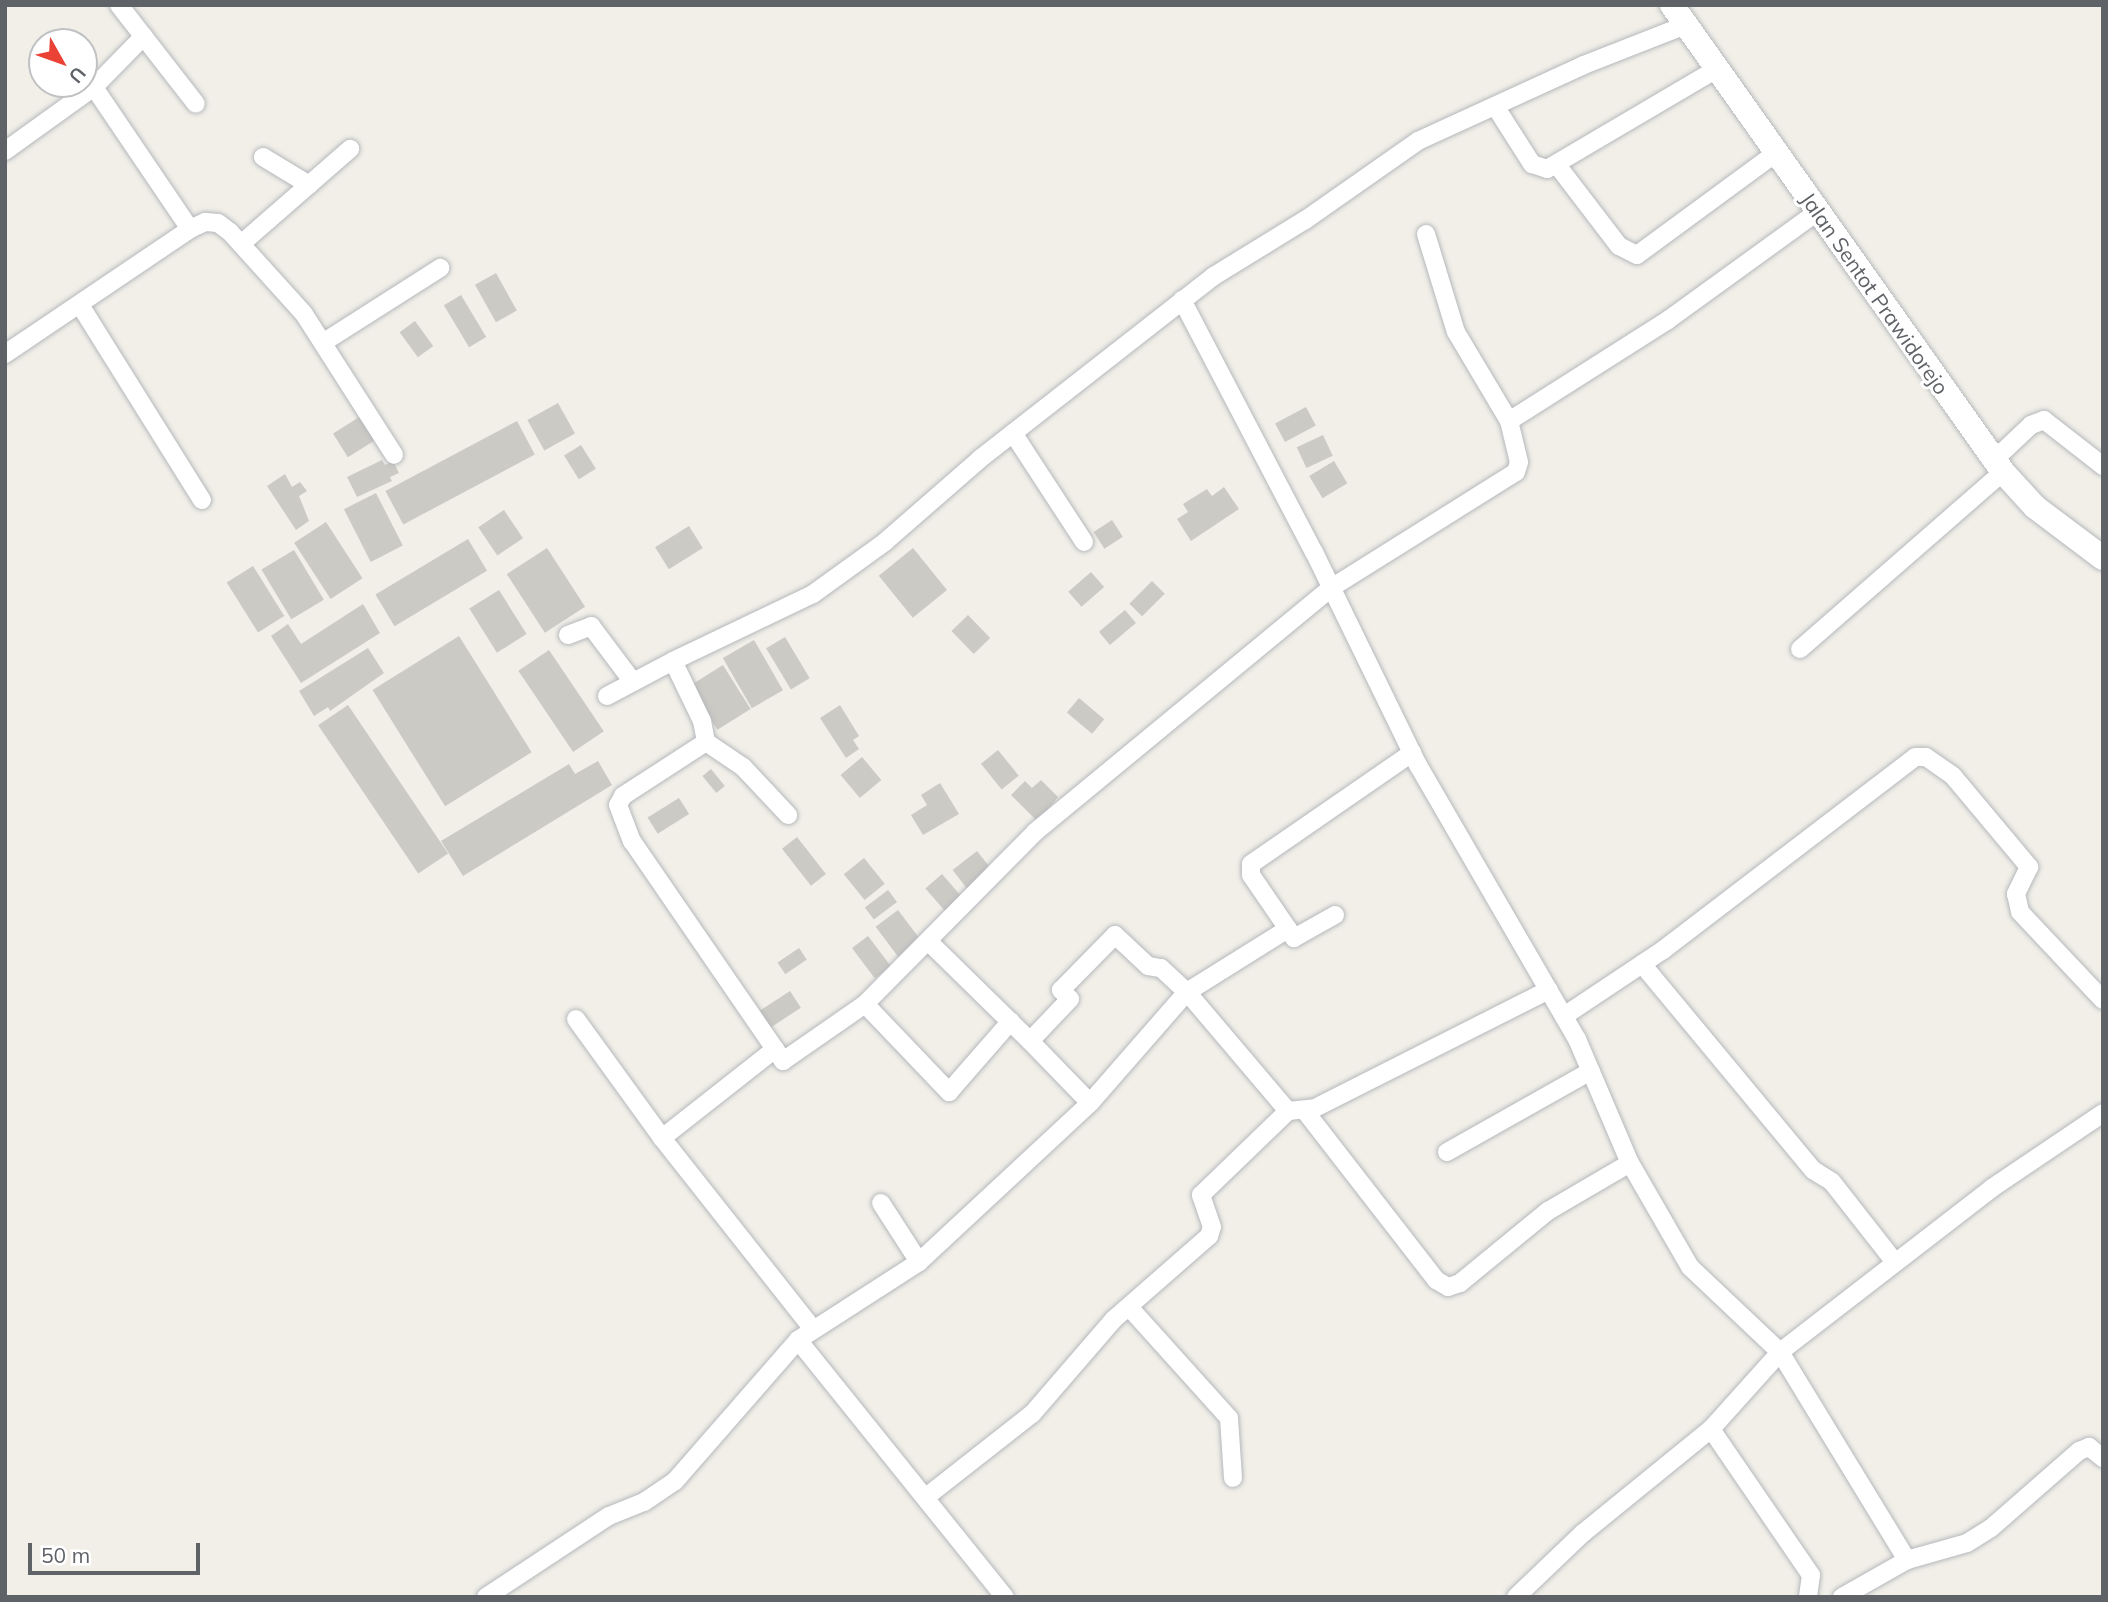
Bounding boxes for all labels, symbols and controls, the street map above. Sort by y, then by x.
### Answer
north arrow [28,28,98,98]
text: U [64,62,91,88]
street label: Jalan Sentot Prawidorejo [1796,187,1954,399]
scale bar [32,1528,203,1572]
text: 50 m [41,1542,90,1568]

